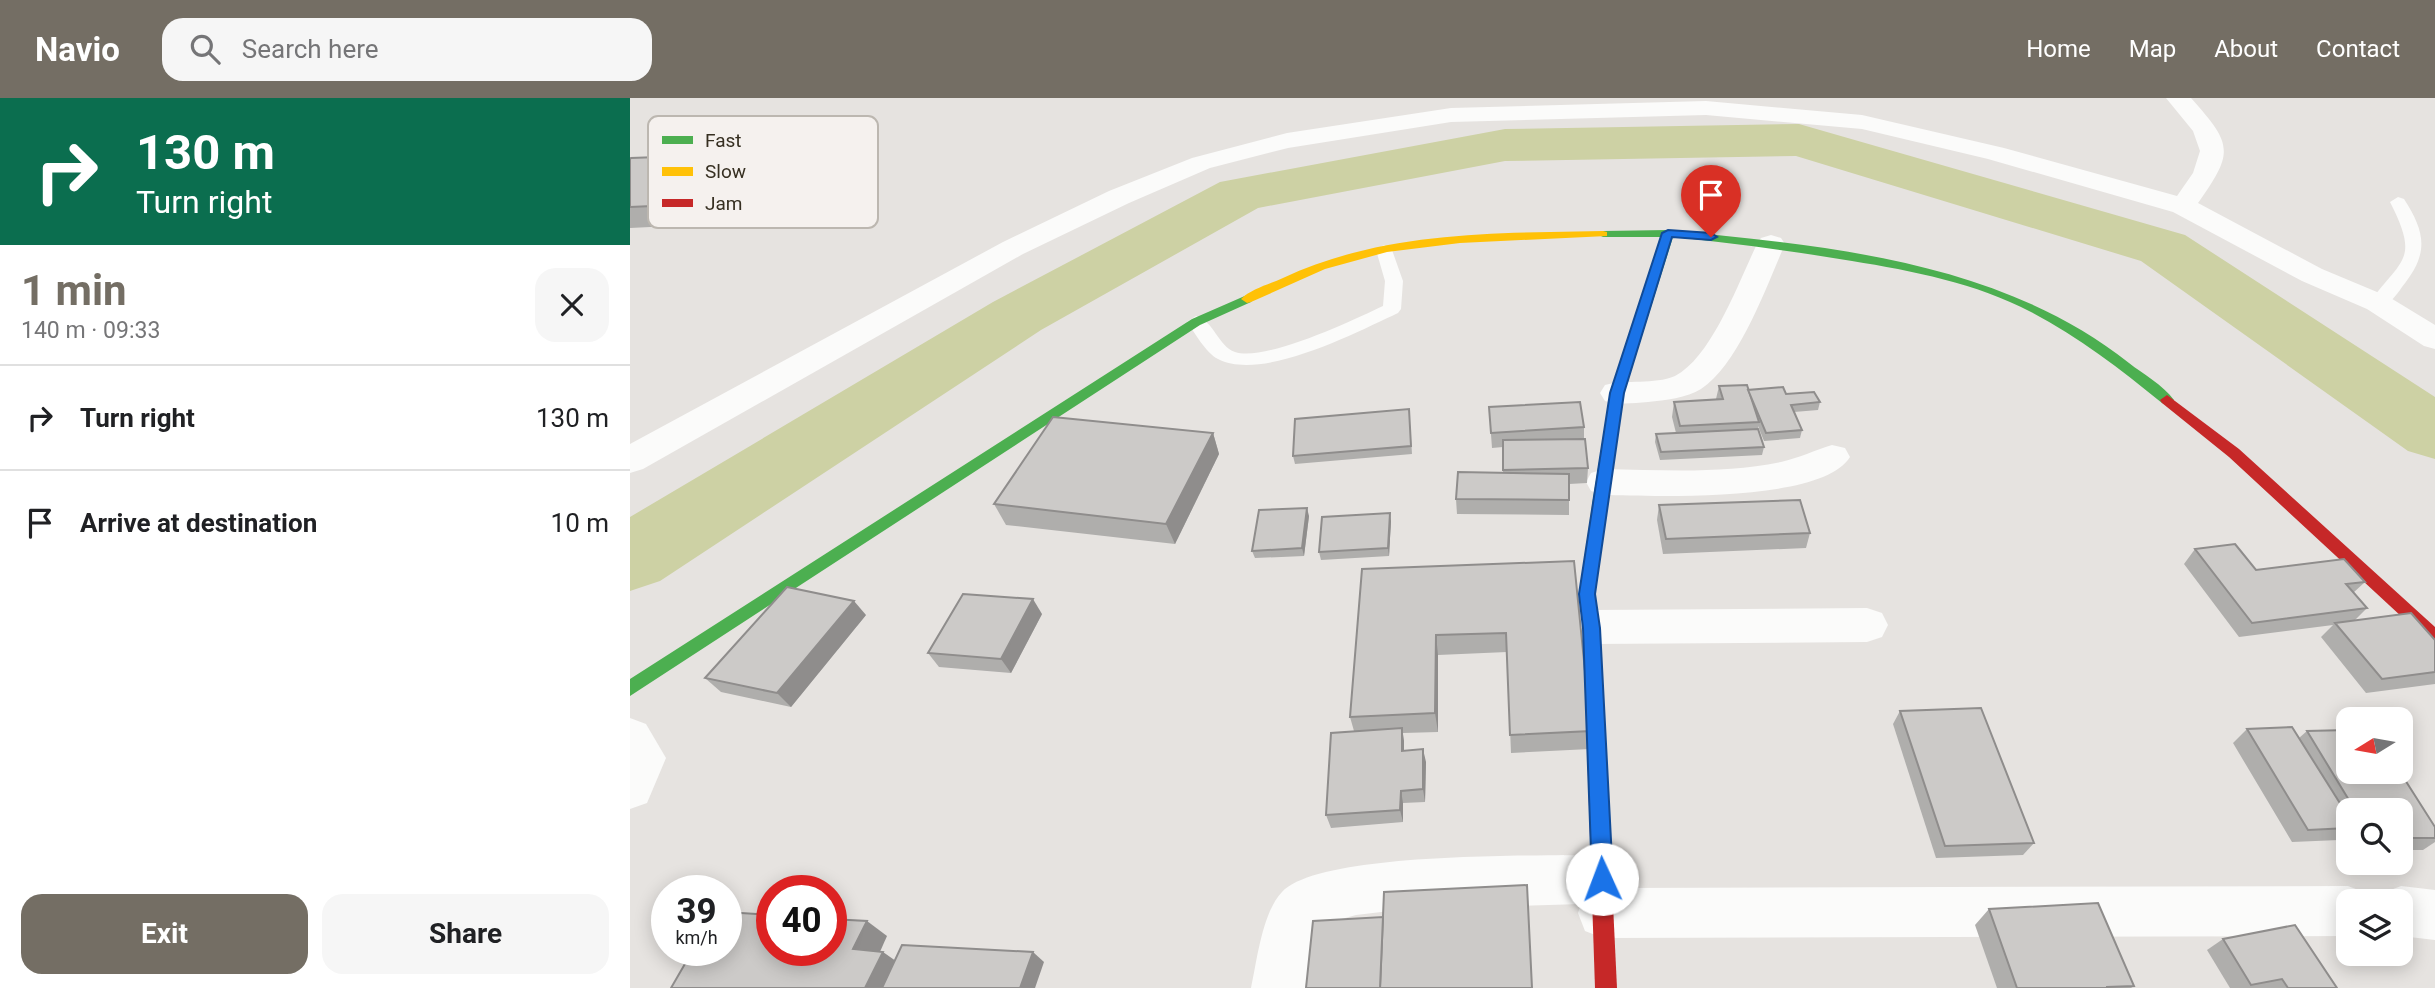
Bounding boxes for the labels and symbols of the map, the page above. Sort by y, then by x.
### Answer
legend [648,116,878,228]
text: Fast [705,129,742,152]
text: Slow [705,160,746,183]
pin [1681,165,1741,237]
text: Jam [705,192,742,215]
north arrow [2336,707,2413,784]
position arrow [1565,842,1639,916]
speed limit sign: 40 [756,875,847,966]

